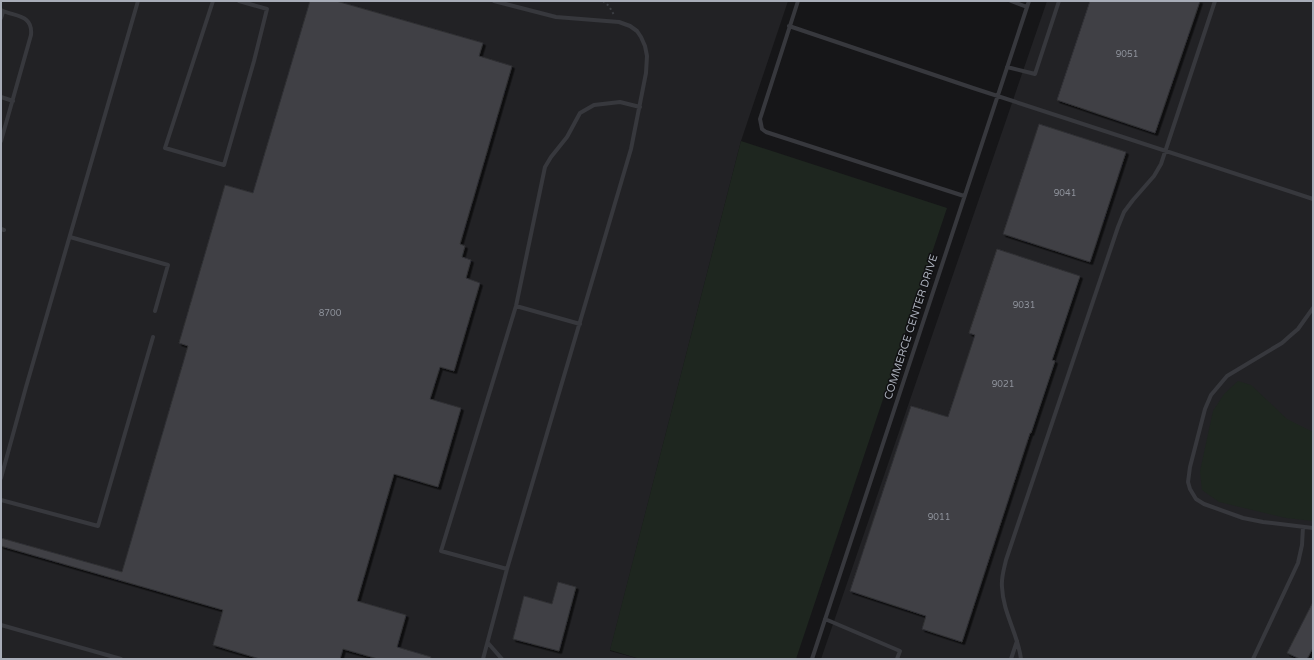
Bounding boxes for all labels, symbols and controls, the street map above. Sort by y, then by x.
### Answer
house number: 9051 [1116,49,1138,60]
house number: 9041 [1054,188,1076,199]
street label: COMMERCE CENTER DRIVE [881,253,941,401]
house number: 9031 [1013,300,1035,311]
house number: 8700 [319,308,342,319]
house number: 9021 [992,379,1014,390]
house number: 9011 [928,512,950,523]

